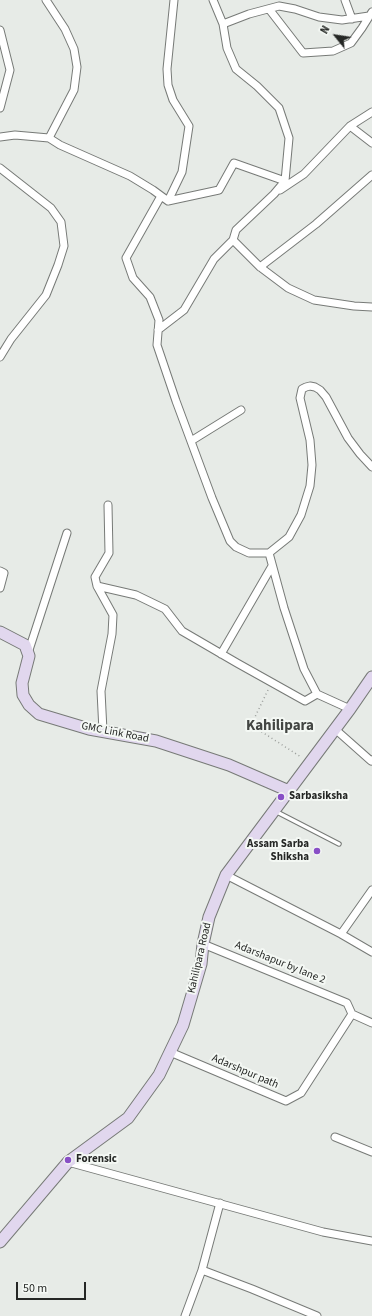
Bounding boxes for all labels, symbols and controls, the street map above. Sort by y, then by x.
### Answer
north arrow [316,16,356,56]
text: N [317,23,333,37]
district label: Kahilipara [246,718,314,736]
street label: GMC Link Road [80,720,150,746]
place label: Sarbasiksha [289,790,348,804]
marker: Sarbasiksha [276,792,286,802]
place label: Assam Sarba Shiksha [247,838,309,864]
marker: Assam Sarba Shiksha [312,846,322,856]
street label: Kahilipara Road [185,921,215,995]
street label: Adarshapur by lane 2 [233,939,327,987]
street label: Adarshpur path [210,1052,280,1092]
place label: Forensic [76,1153,117,1167]
marker: Forensic [63,1155,73,1165]
scale bar [18,1274,88,1300]
text: 50 m [23,1280,47,1297]

